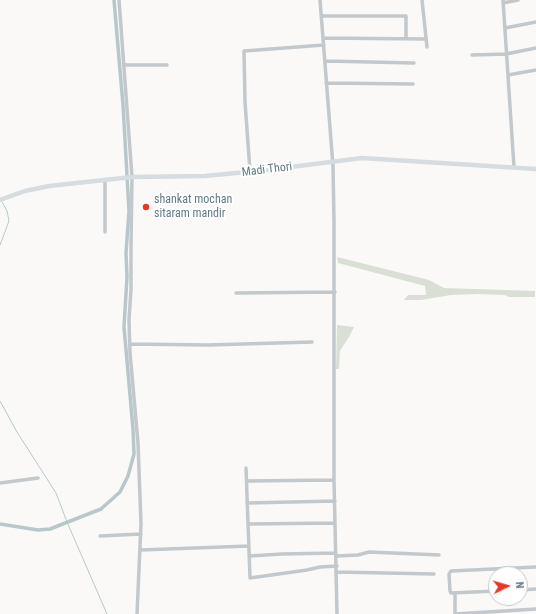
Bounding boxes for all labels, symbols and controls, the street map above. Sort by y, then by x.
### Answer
street label: Madi Thori [241,160,293,180]
place label: shankat mochan sitaram mandir [154,193,232,221]
marker: shankat mochan sitaram mandir [141,202,151,212]
north arrow [488,566,528,606]
text: N [513,581,526,589]

